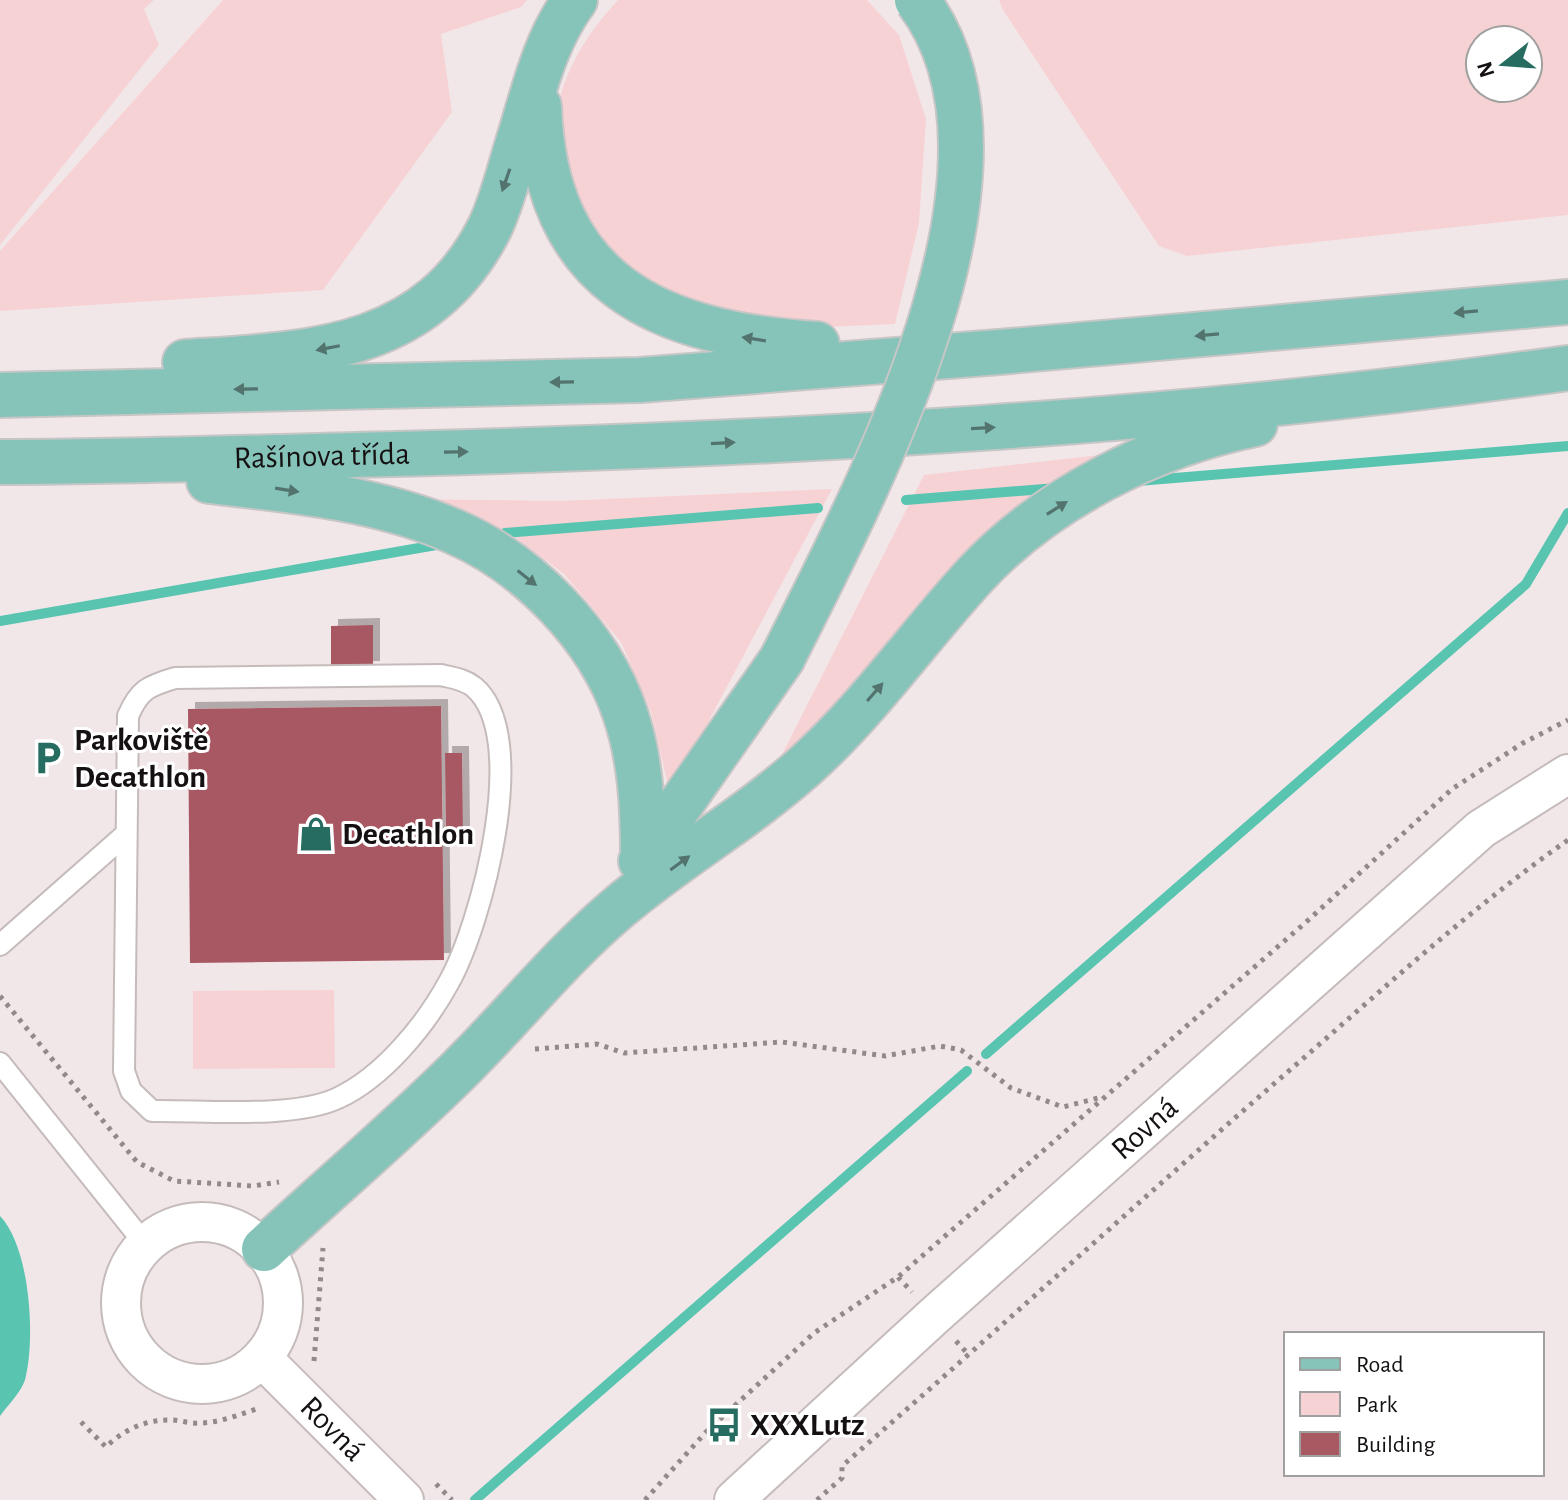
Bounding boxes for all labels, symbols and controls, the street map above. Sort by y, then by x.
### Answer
north arrow [1464,24,1544,104]
text: N [1473,59,1499,80]
one-way arrow [500,169,512,193]
one-way arrow [1453,306,1478,319]
one-way arrow [1194,328,1219,341]
one-way arrow [741,332,766,345]
one-way arrow [315,343,340,355]
one-way arrow [549,375,574,388]
one-way arrow [233,383,258,395]
one-way arrow [971,421,996,434]
one-way arrow [711,436,736,449]
street label: Rašínova třída [233,438,410,474]
one-way arrow [444,446,469,459]
one-way arrow [275,485,300,497]
one-way arrow [1046,501,1068,515]
one-way arrow [517,570,537,586]
one-way arrow [866,682,883,702]
place label: Parkoviště Decathlon [74,724,208,793]
parking icon: Parkoviště Decathlon [29,739,67,777]
shop icon: Decathlon [297,815,335,853]
place label: Decathlon [342,818,474,850]
one-way arrow [670,855,690,871]
street label: Rovná [1106,1091,1184,1166]
legend [1284,1332,1544,1476]
text: Road [1356,1353,1404,1377]
street label: Rovná [294,1390,371,1467]
text: Park [1356,1393,1397,1417]
bus stop icon: XXXLutz [705,1406,743,1444]
place label: XXXLutz [750,1409,865,1441]
text: Building [1356,1433,1435,1457]

